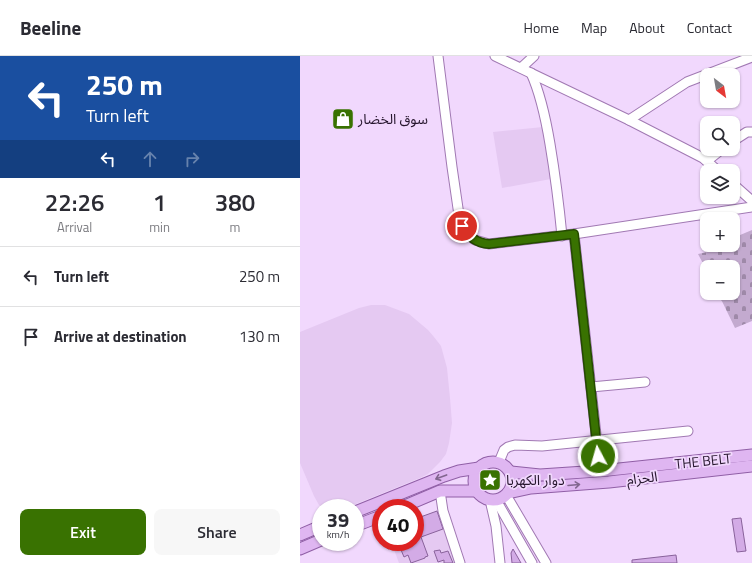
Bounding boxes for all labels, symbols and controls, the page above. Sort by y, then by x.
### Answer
text: Beeline [20,13,81,42]
text: Home [524,17,559,38]
text: Map [581,17,607,38]
text: About [629,17,665,38]
text: Contact [687,17,732,38]
text: 250 m [86,63,163,106]
north arrow [700,68,740,108]
map controls [700,68,740,300]
icon: left [20,72,72,124]
text: Turn left [86,102,149,129]
shop icon: سوق الخضار [330,106,356,132]
place label: سوق الخضار [357,108,428,129]
button: search [700,116,740,156]
icon: left [97,148,119,170]
icon: ahead [139,148,161,170]
icon: right [181,148,203,170]
button: layers [700,164,740,204]
text: 22:26 [45,184,104,220]
text: 1 [153,184,166,220]
text: 380 [215,184,255,220]
pin [445,209,479,243]
button: + [700,212,740,252]
icon: arrive [451,215,473,237]
text: Arrival [57,217,92,237]
text: min [149,217,170,237]
text: m [230,217,240,237]
button: − [700,260,740,300]
text: Turn left [54,265,109,288]
text: 250 m [239,265,280,288]
icon: left [20,266,42,288]
text: Arrive at destination [54,325,187,348]
text: 130 m [239,325,280,348]
icon: arrive [20,326,42,348]
position arrow [577,435,619,477]
street label: THE BELT [674,447,733,474]
street label: الحزام [625,465,659,491]
place icon: دوار الكهربا [477,467,503,493]
place label: دوار الكهربا [506,469,565,490]
one-way arrow [436,474,448,482]
one-way arrow [567,481,580,488]
speed limit sign: 40 [372,499,424,551]
text: 39 [327,504,349,535]
button: Exit [20,509,146,555]
button: Share [154,509,280,555]
text: km/h [327,527,349,542]

